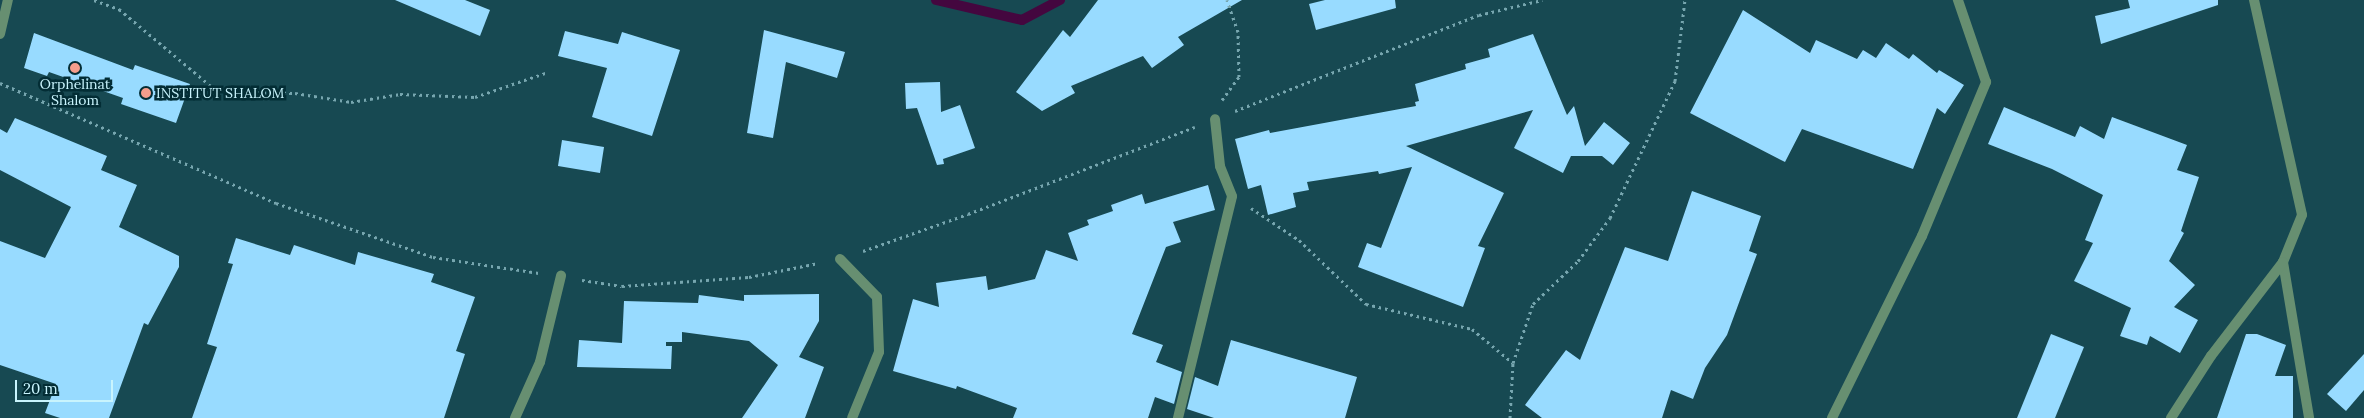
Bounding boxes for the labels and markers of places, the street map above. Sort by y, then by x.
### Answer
marker: Orphelinat Shalom [69,62,81,74]
place label: Orphelinat Shalom [40,76,110,108]
place label: INSTITUT SHALOM [156,85,284,101]
marker: INSTITUT SHALOM [140,87,152,99]

